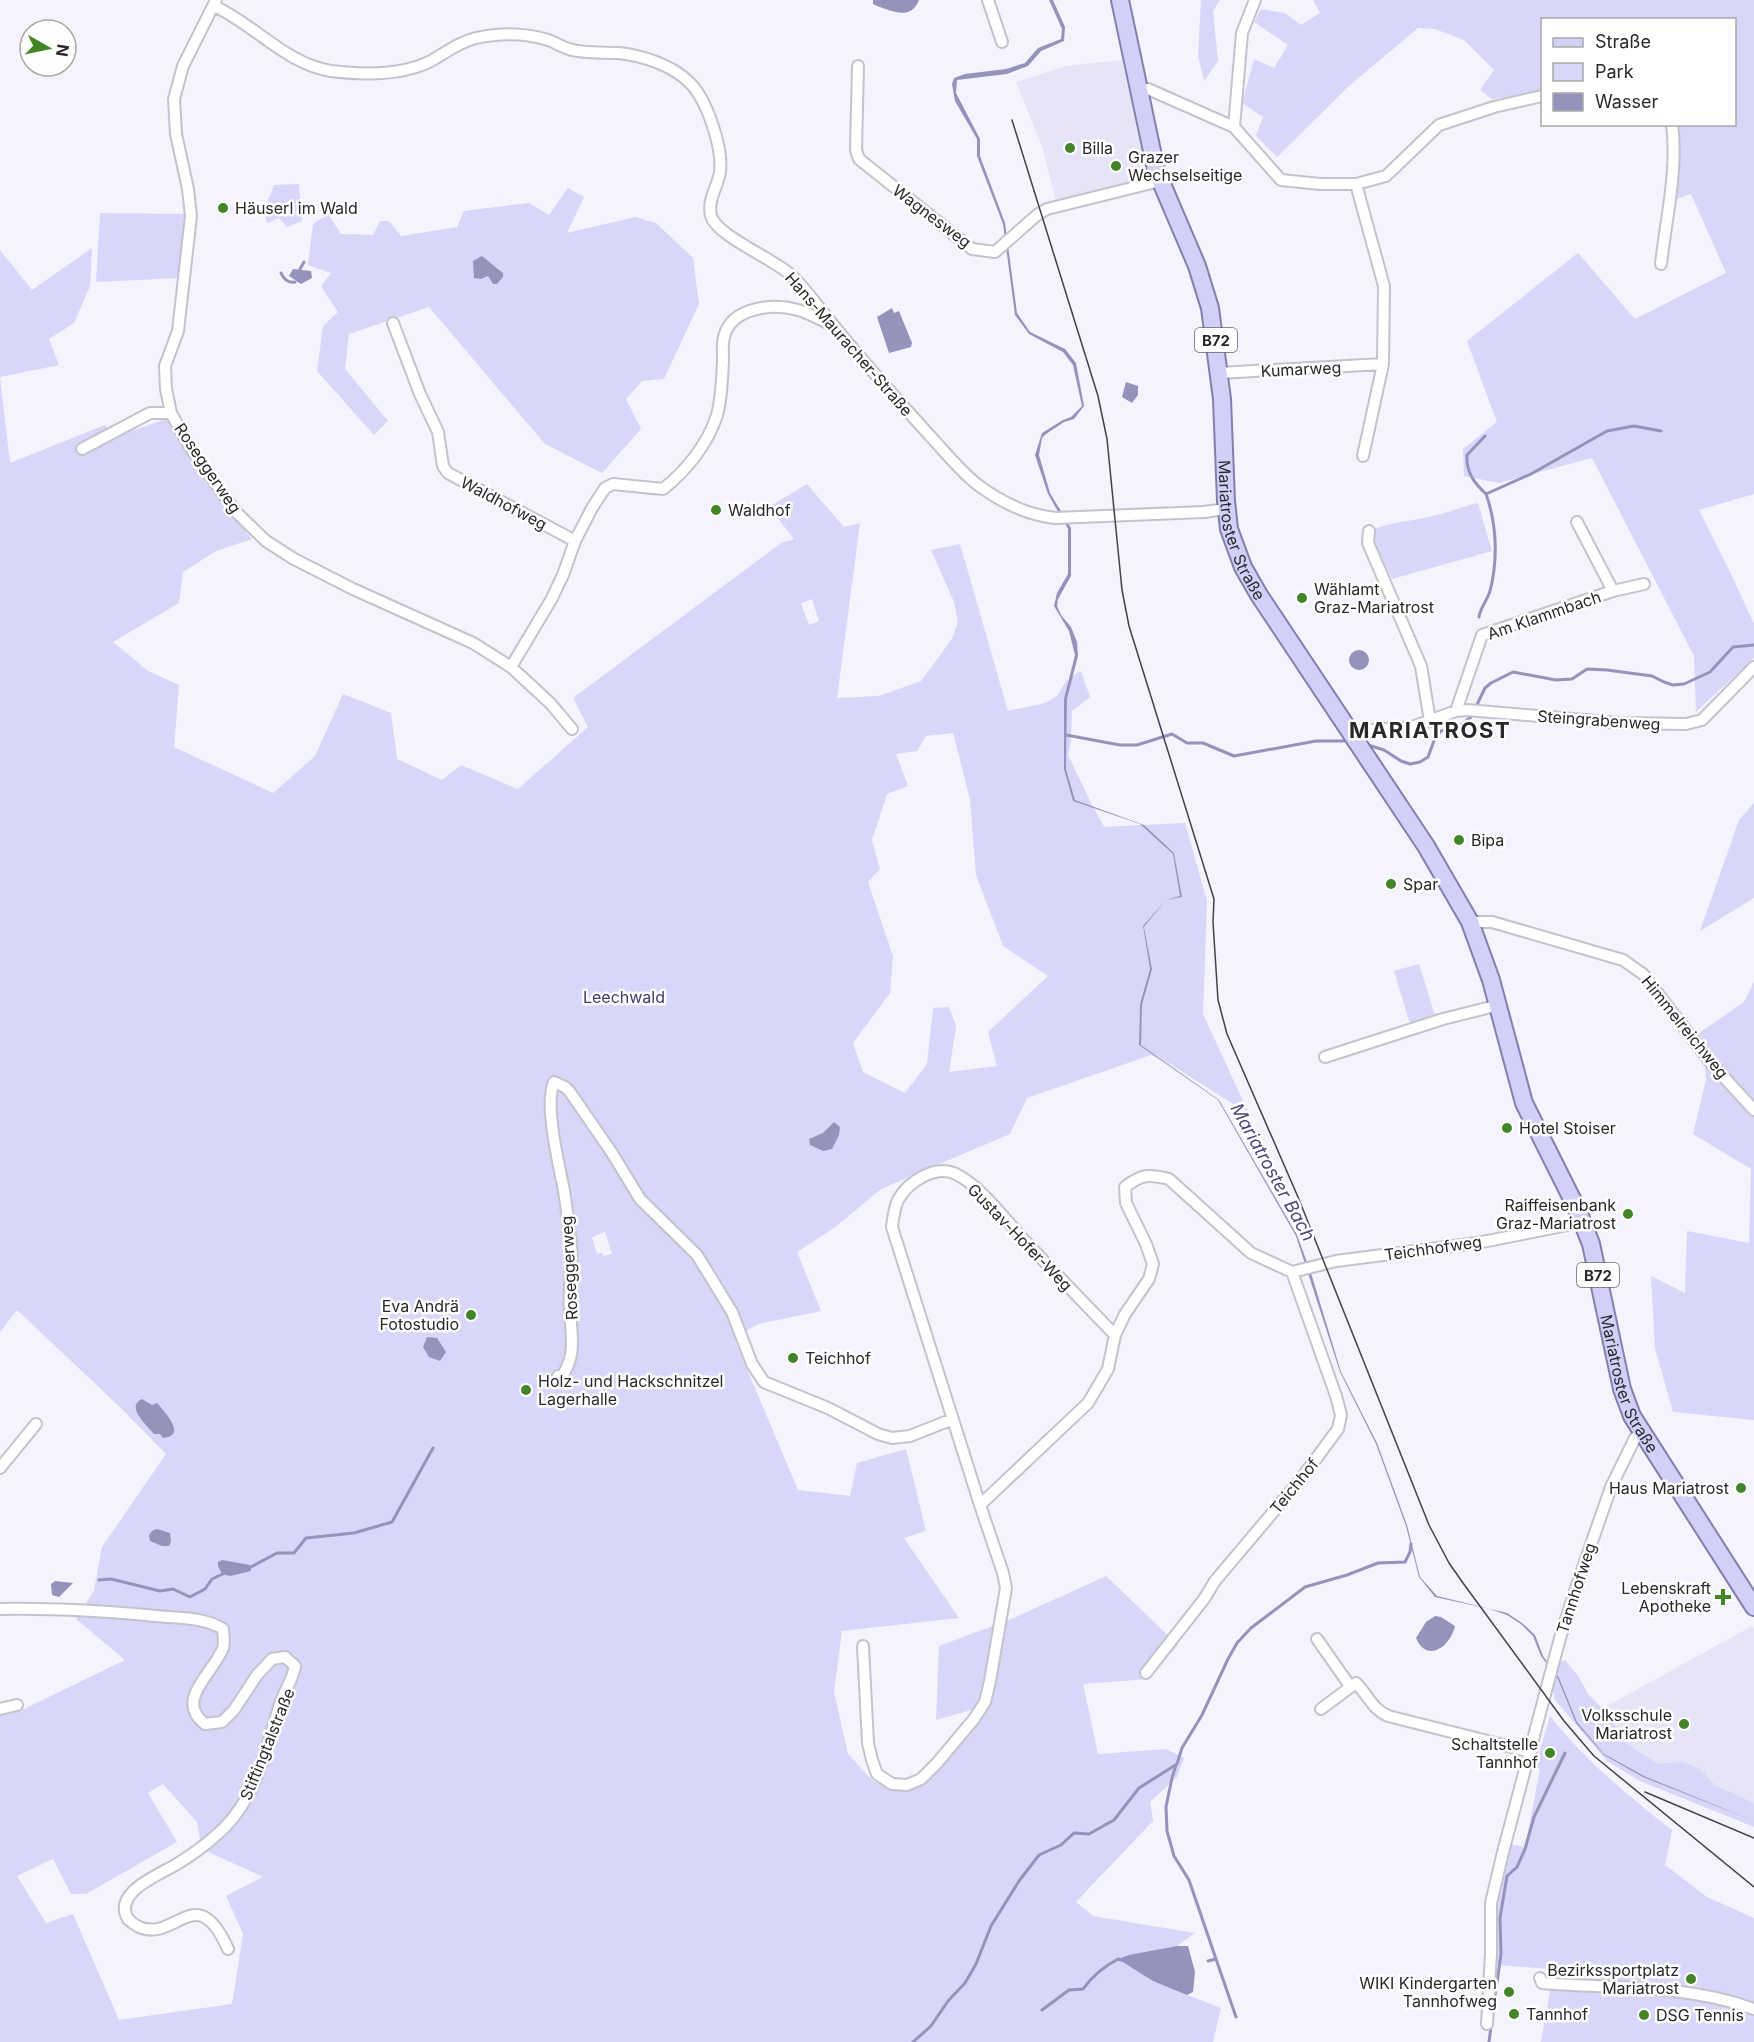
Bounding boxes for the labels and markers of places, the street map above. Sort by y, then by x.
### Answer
place label: Billa [1082,138,1113,158]
marker: Billa [1063,141,1077,155]
place label: Grazer Wechselseitige [1128,147,1242,185]
marker: Grazer Wechselseitige [1109,159,1123,173]
place label: Häuserl im Wald [235,198,358,218]
marker: Häuserl im Wald [216,201,230,215]
place label: Waldhof [728,500,791,520]
marker: Waldhof [709,503,723,517]
place label: Wählamt Graz-Mariatrost [1314,579,1434,617]
marker: Wählamt Graz-Mariatrost [1295,591,1309,605]
place label: Bipa [1471,830,1504,850]
marker: Bipa [1452,833,1466,847]
place label: Spar [1403,874,1438,894]
marker: Spar [1384,877,1398,891]
place label: Hotel Stoiser [1519,1118,1616,1138]
marker: Hotel Stoiser [1500,1121,1514,1135]
place label: Raiffeisenbank Graz-Mariatrost [1496,1195,1616,1233]
marker: Raiffeisenbank Graz-Mariatrost [1621,1207,1635,1221]
place label: Eva Andrä Fotostudio [380,1296,459,1334]
marker: Eva Andrä Fotostudio [464,1308,478,1322]
place label: Teichhof [805,1348,871,1368]
marker: Teichhof [786,1351,800,1365]
place label: Holz- und Hackschnitzel Lagerhalle [538,1371,723,1409]
marker: Holz- und Hackschnitzel Lagerhalle [519,1383,533,1397]
place label: Haus Mariatrost [1609,1478,1729,1498]
marker: Haus Mariatrost [1734,1481,1748,1495]
place label: Lebenskraft Apotheke [1621,1578,1711,1616]
marker: Lebenskraft Apotheke [1716,1590,1730,1604]
place label: Volksschule Mariatrost [1581,1705,1672,1743]
marker: Volksschule Mariatrost [1677,1717,1691,1731]
place label: Schaltstelle Tannhof [1451,1734,1538,1772]
marker: Schaltstelle Tannhof [1543,1746,1557,1760]
place label: Bezirkssportplatz Mariatrost [1547,1960,1679,1998]
marker: Bezirkssportplatz Mariatrost [1684,1972,1698,1986]
place label: WIKI Kindergarten Tannhofweg [1359,1973,1497,2011]
marker: WIKI Kindergarten Tannhofweg [1502,1985,1516,1999]
place label: Tannhof [1526,2004,1588,2024]
place label: DSG Tennis [1656,2005,1744,2025]
marker: Tannhof [1507,2007,1521,2021]
marker: DSG Tennis [1637,2008,1651,2022]

